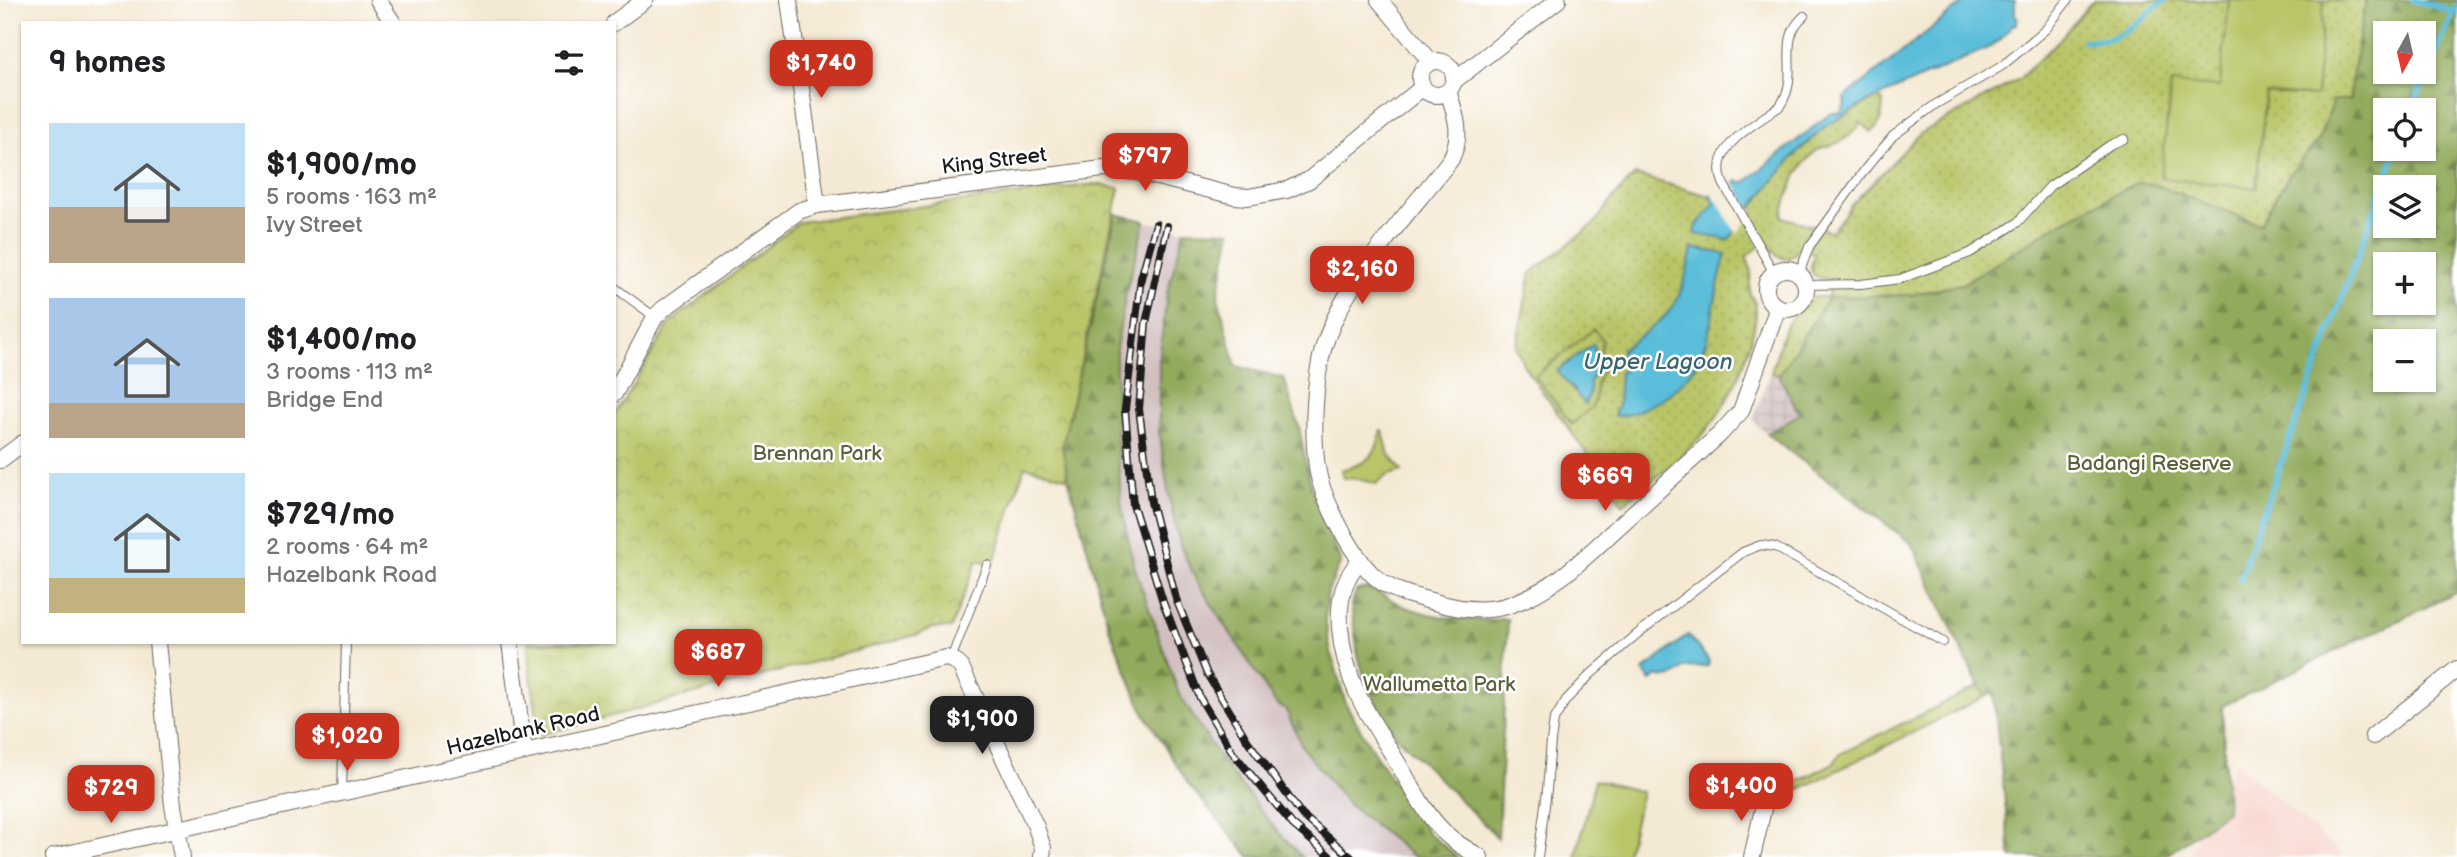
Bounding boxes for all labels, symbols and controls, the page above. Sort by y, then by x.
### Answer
north arrow [2373,21,2436,84]
map controls [2373,21,2436,392]
pin: $1,740 [764,41,878,100]
icon: filters [550,44,588,82]
text: 9 homes [49,45,166,81]
text: $1,740 [786,49,856,77]
button: locate [2373,98,2436,161]
pin: $797 [1104,134,1186,193]
street label: King Street [940,142,1048,180]
text: $797 [1118,142,1172,170]
text: $1,900/mo [266,147,417,183]
icon: home [105,151,189,235]
button: layers [2373,175,2436,238]
text: 5 rooms · 163 m² [266,183,437,211]
text: Ivy Street [266,211,363,239]
pin: $2,160 [1305,246,1419,306]
button: + [2373,252,2436,315]
text: $2,160 [1326,255,1398,283]
text: $1,400/mo [266,322,417,358]
icon: home [105,326,189,410]
button: − [2373,329,2436,392]
water label: Upper Lagoon [1583,348,1733,376]
text: 3 rooms · 113 m² [266,358,433,386]
text: Bridge End [266,386,383,414]
park label: Brennan Park [752,441,882,466]
park label: Badangi Reserve [2067,451,2231,476]
pin: $669 [1564,454,1646,513]
text: $669 [1577,462,1633,490]
text: $729/mo [266,497,395,533]
icon: home [105,501,189,585]
text: 2 rooms · 64 m² [266,533,428,561]
text: Hazelbank Road [266,561,437,589]
pin: $687 [677,630,759,689]
text: $687 [690,638,746,666]
park label: Wallumetta Park [1363,672,1516,697]
pin: $1,900 [925,696,1039,756]
street label: Hazelbank Road [444,701,602,761]
text: $1,900 [946,705,1018,733]
pin: $1,020 [290,714,404,773]
text: $1,020 [311,722,383,750]
pin: $1,400 [1684,764,1798,823]
pin: $729 [70,766,152,825]
text: $1,400 [1705,772,1777,800]
text: $729 [83,774,139,802]

